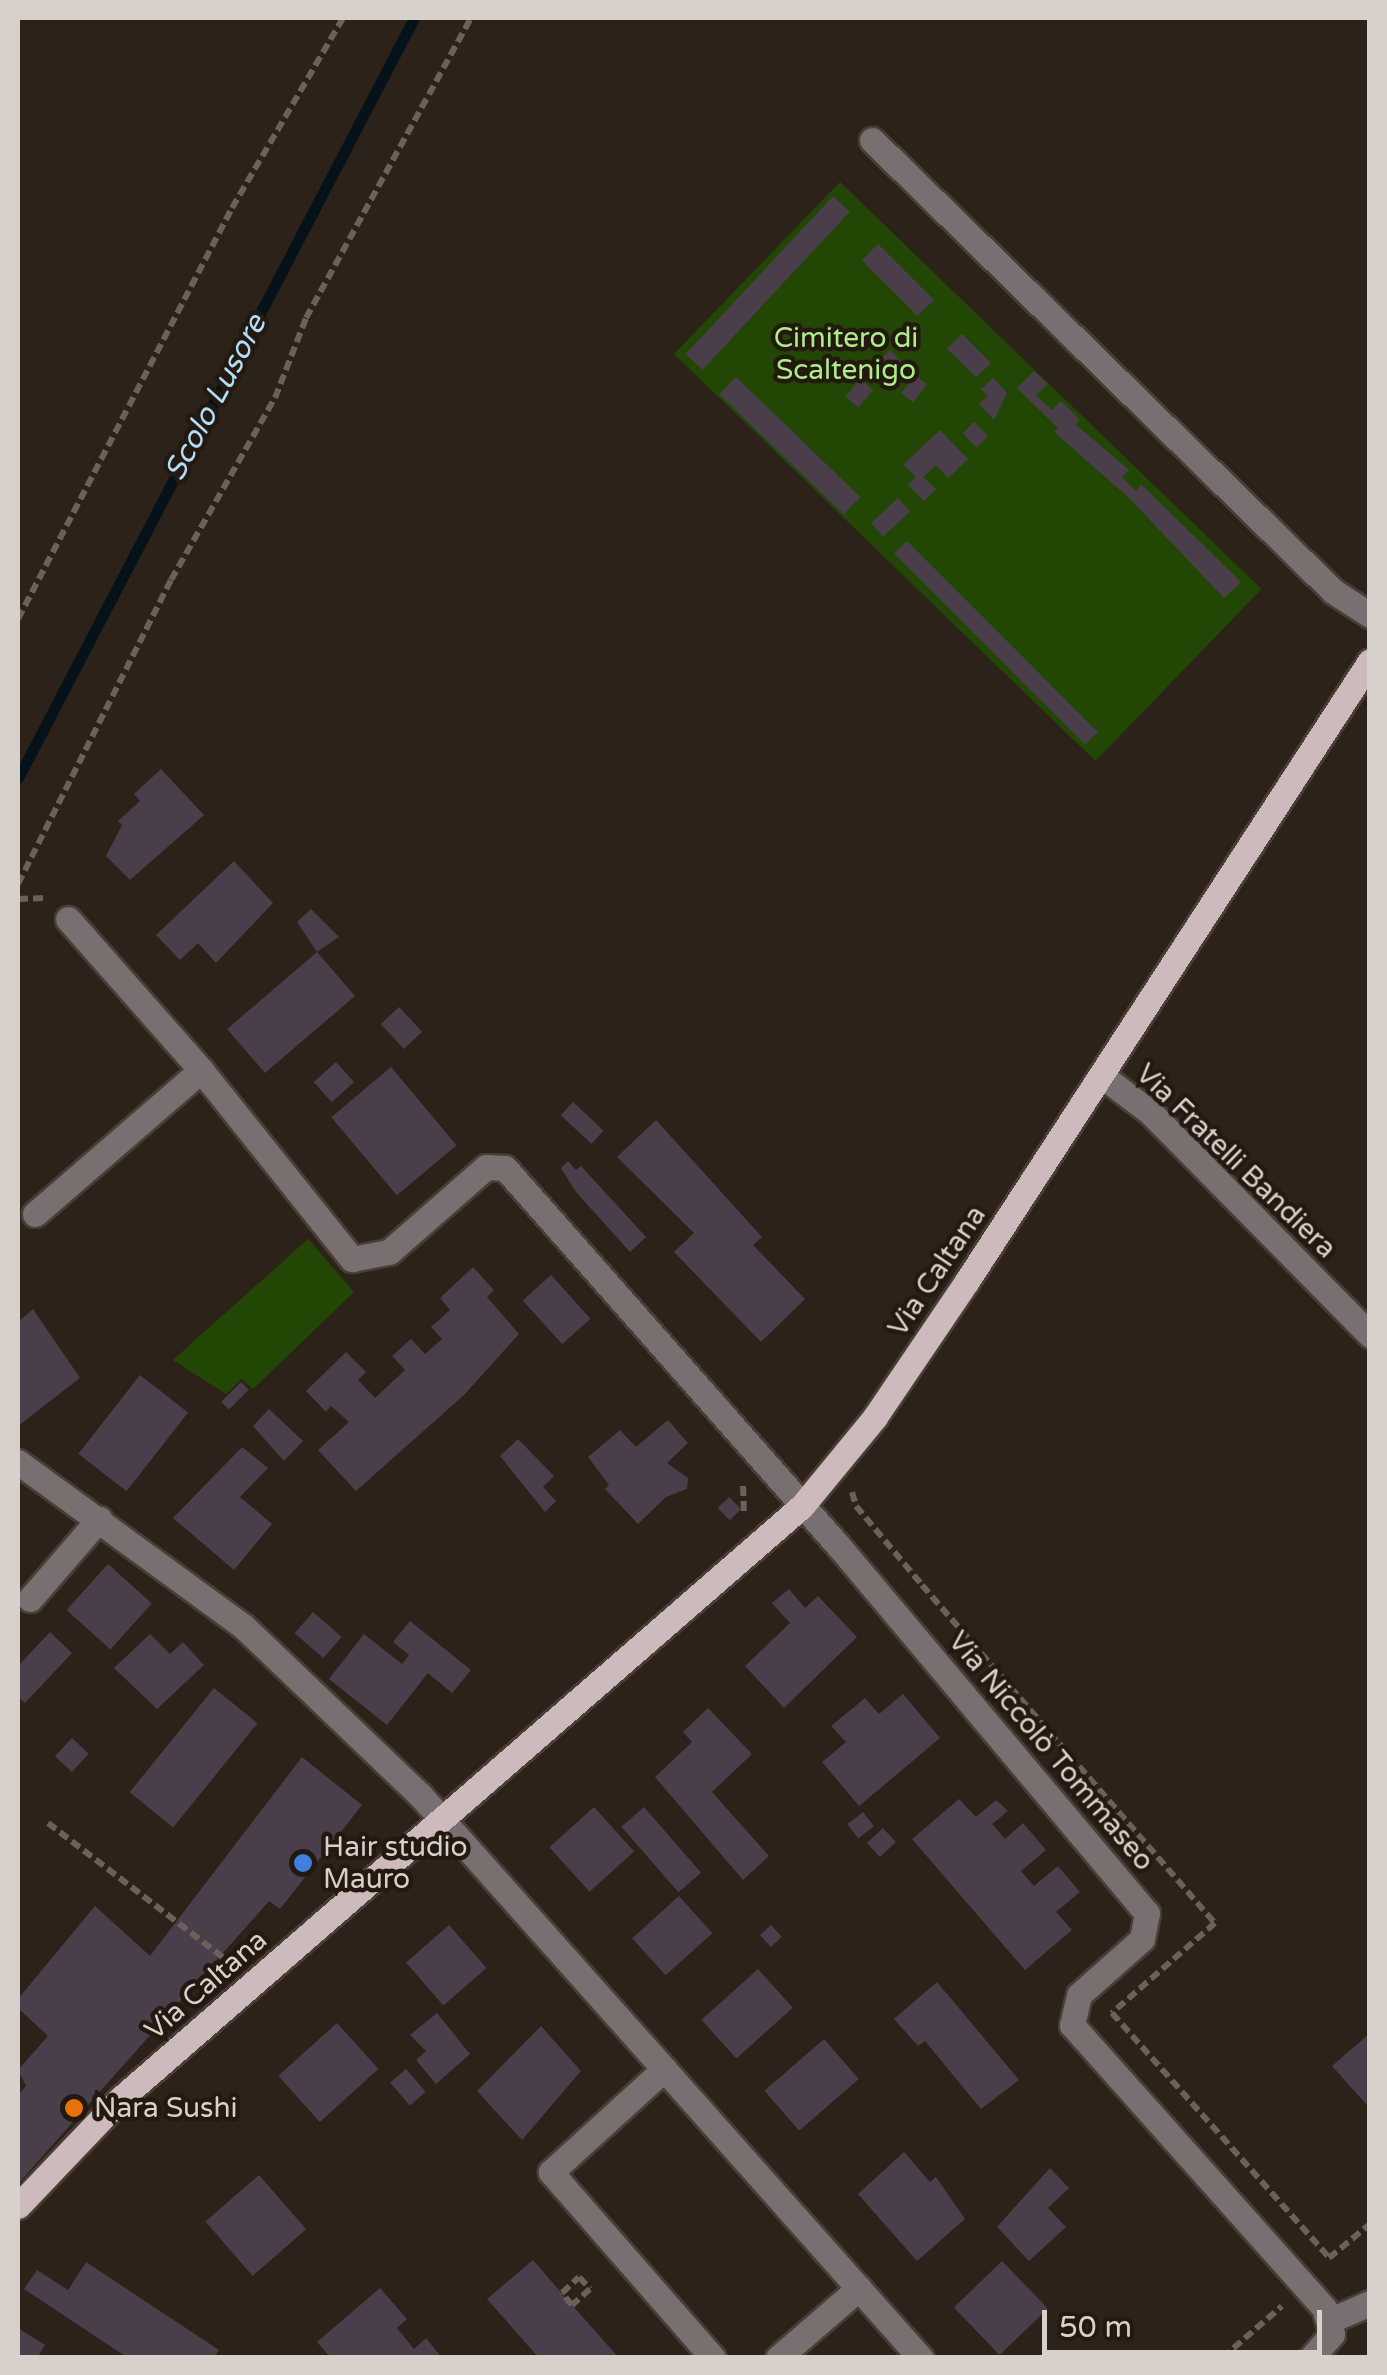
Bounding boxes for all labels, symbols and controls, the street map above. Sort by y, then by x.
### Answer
water label: Scolo Lusore [157,309,275,487]
park label: Cimitero di Scaltenigo [774,321,918,387]
street label: Via Fratelli Bandiera [1129,1057,1343,1265]
street label: Via Caltana [881,1199,993,1343]
street label: Via Niccolò Tommaseo [941,1625,1161,1877]
place label: Hair studio Mauro [323,1830,468,1896]
marker: Hair studio Mauro [292,1852,314,1874]
street label: Via Caltana [138,1923,274,2047]
place label: Nara Sushi [94,2091,237,2125]
marker: Nara Sushi [63,2097,85,2119]
scale bar [1047,2290,1327,2352]
text: 50 m [1059,2309,1132,2346]

